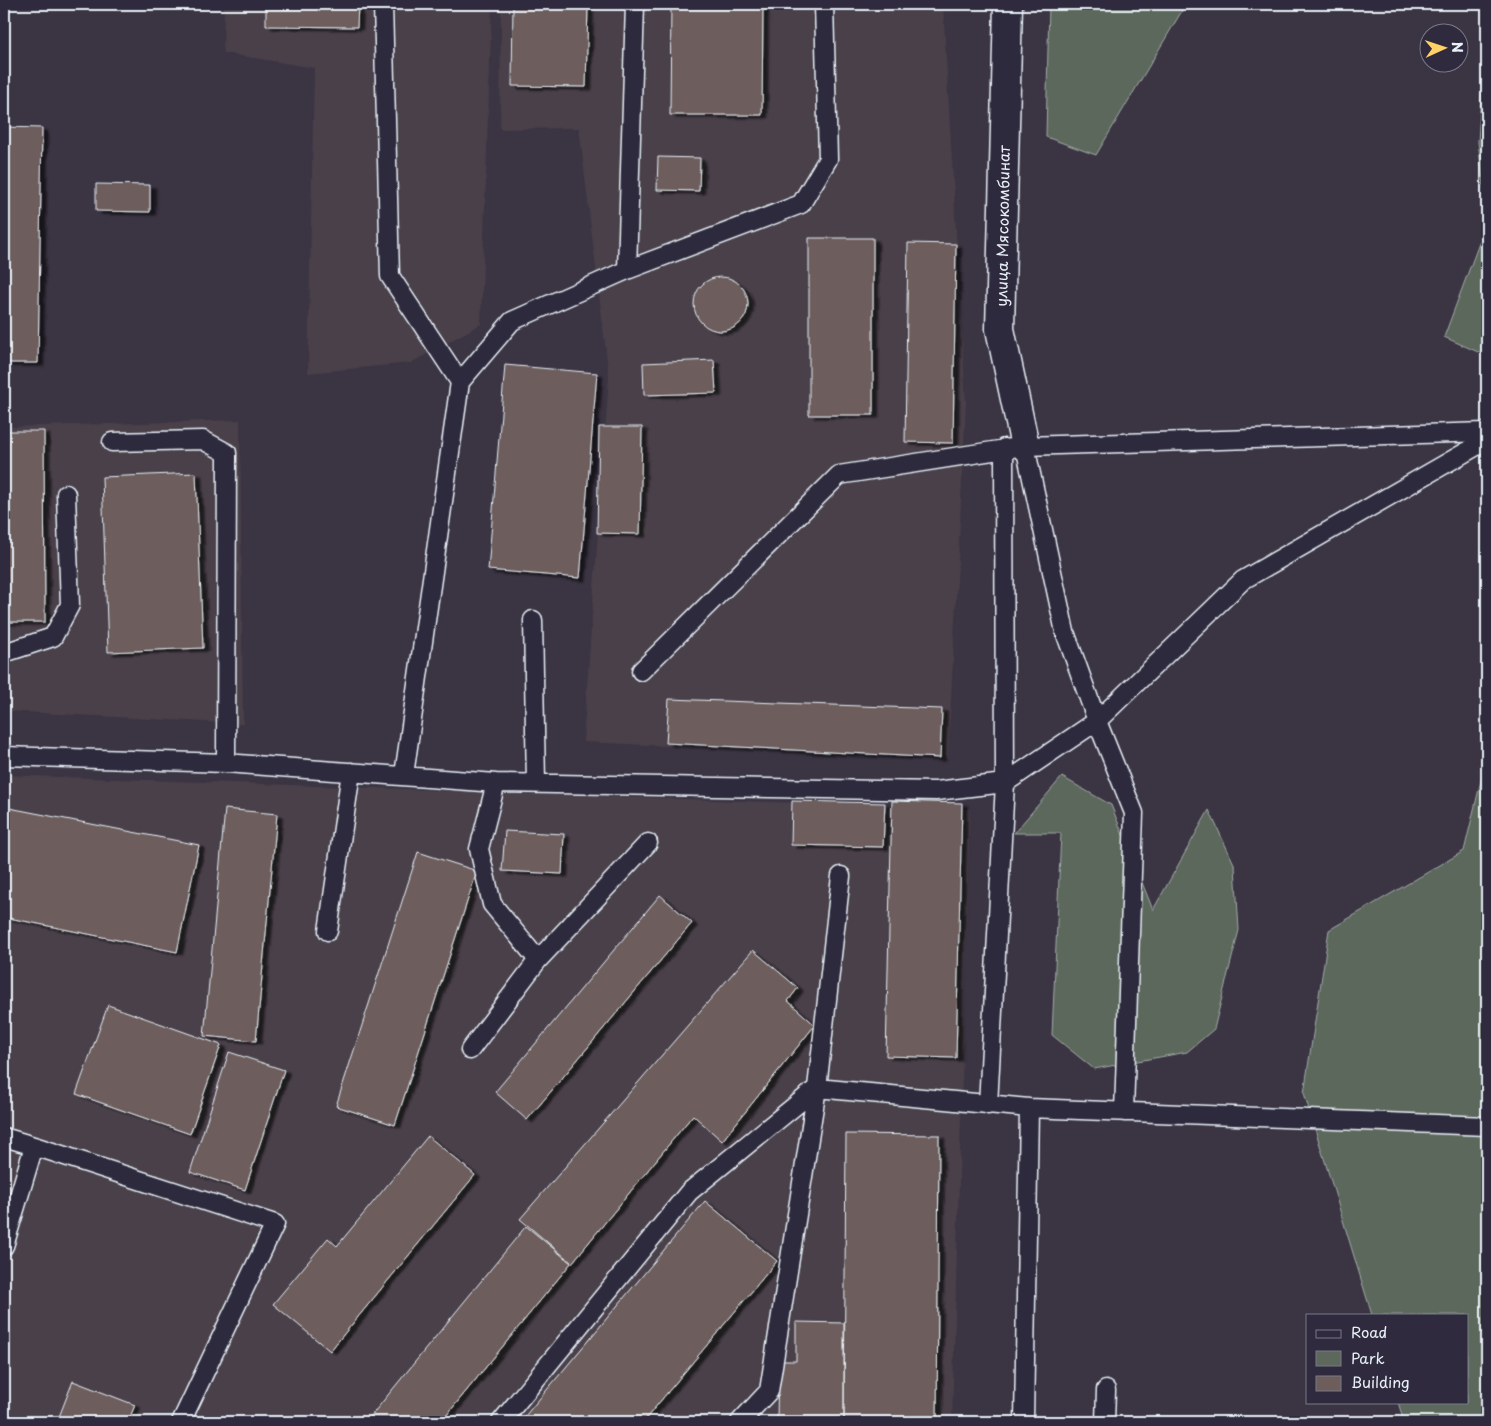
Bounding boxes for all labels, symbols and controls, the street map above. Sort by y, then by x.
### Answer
north arrow [1418,22,1468,72]
text: N [1447,41,1468,53]
street label: улица Мясокомбинат [989,145,1015,307]
legend [1306,1314,1468,1404]
text: Road [1351,1320,1387,1343]
text: Park [1351,1346,1385,1369]
text: Building [1351,1370,1410,1393]

